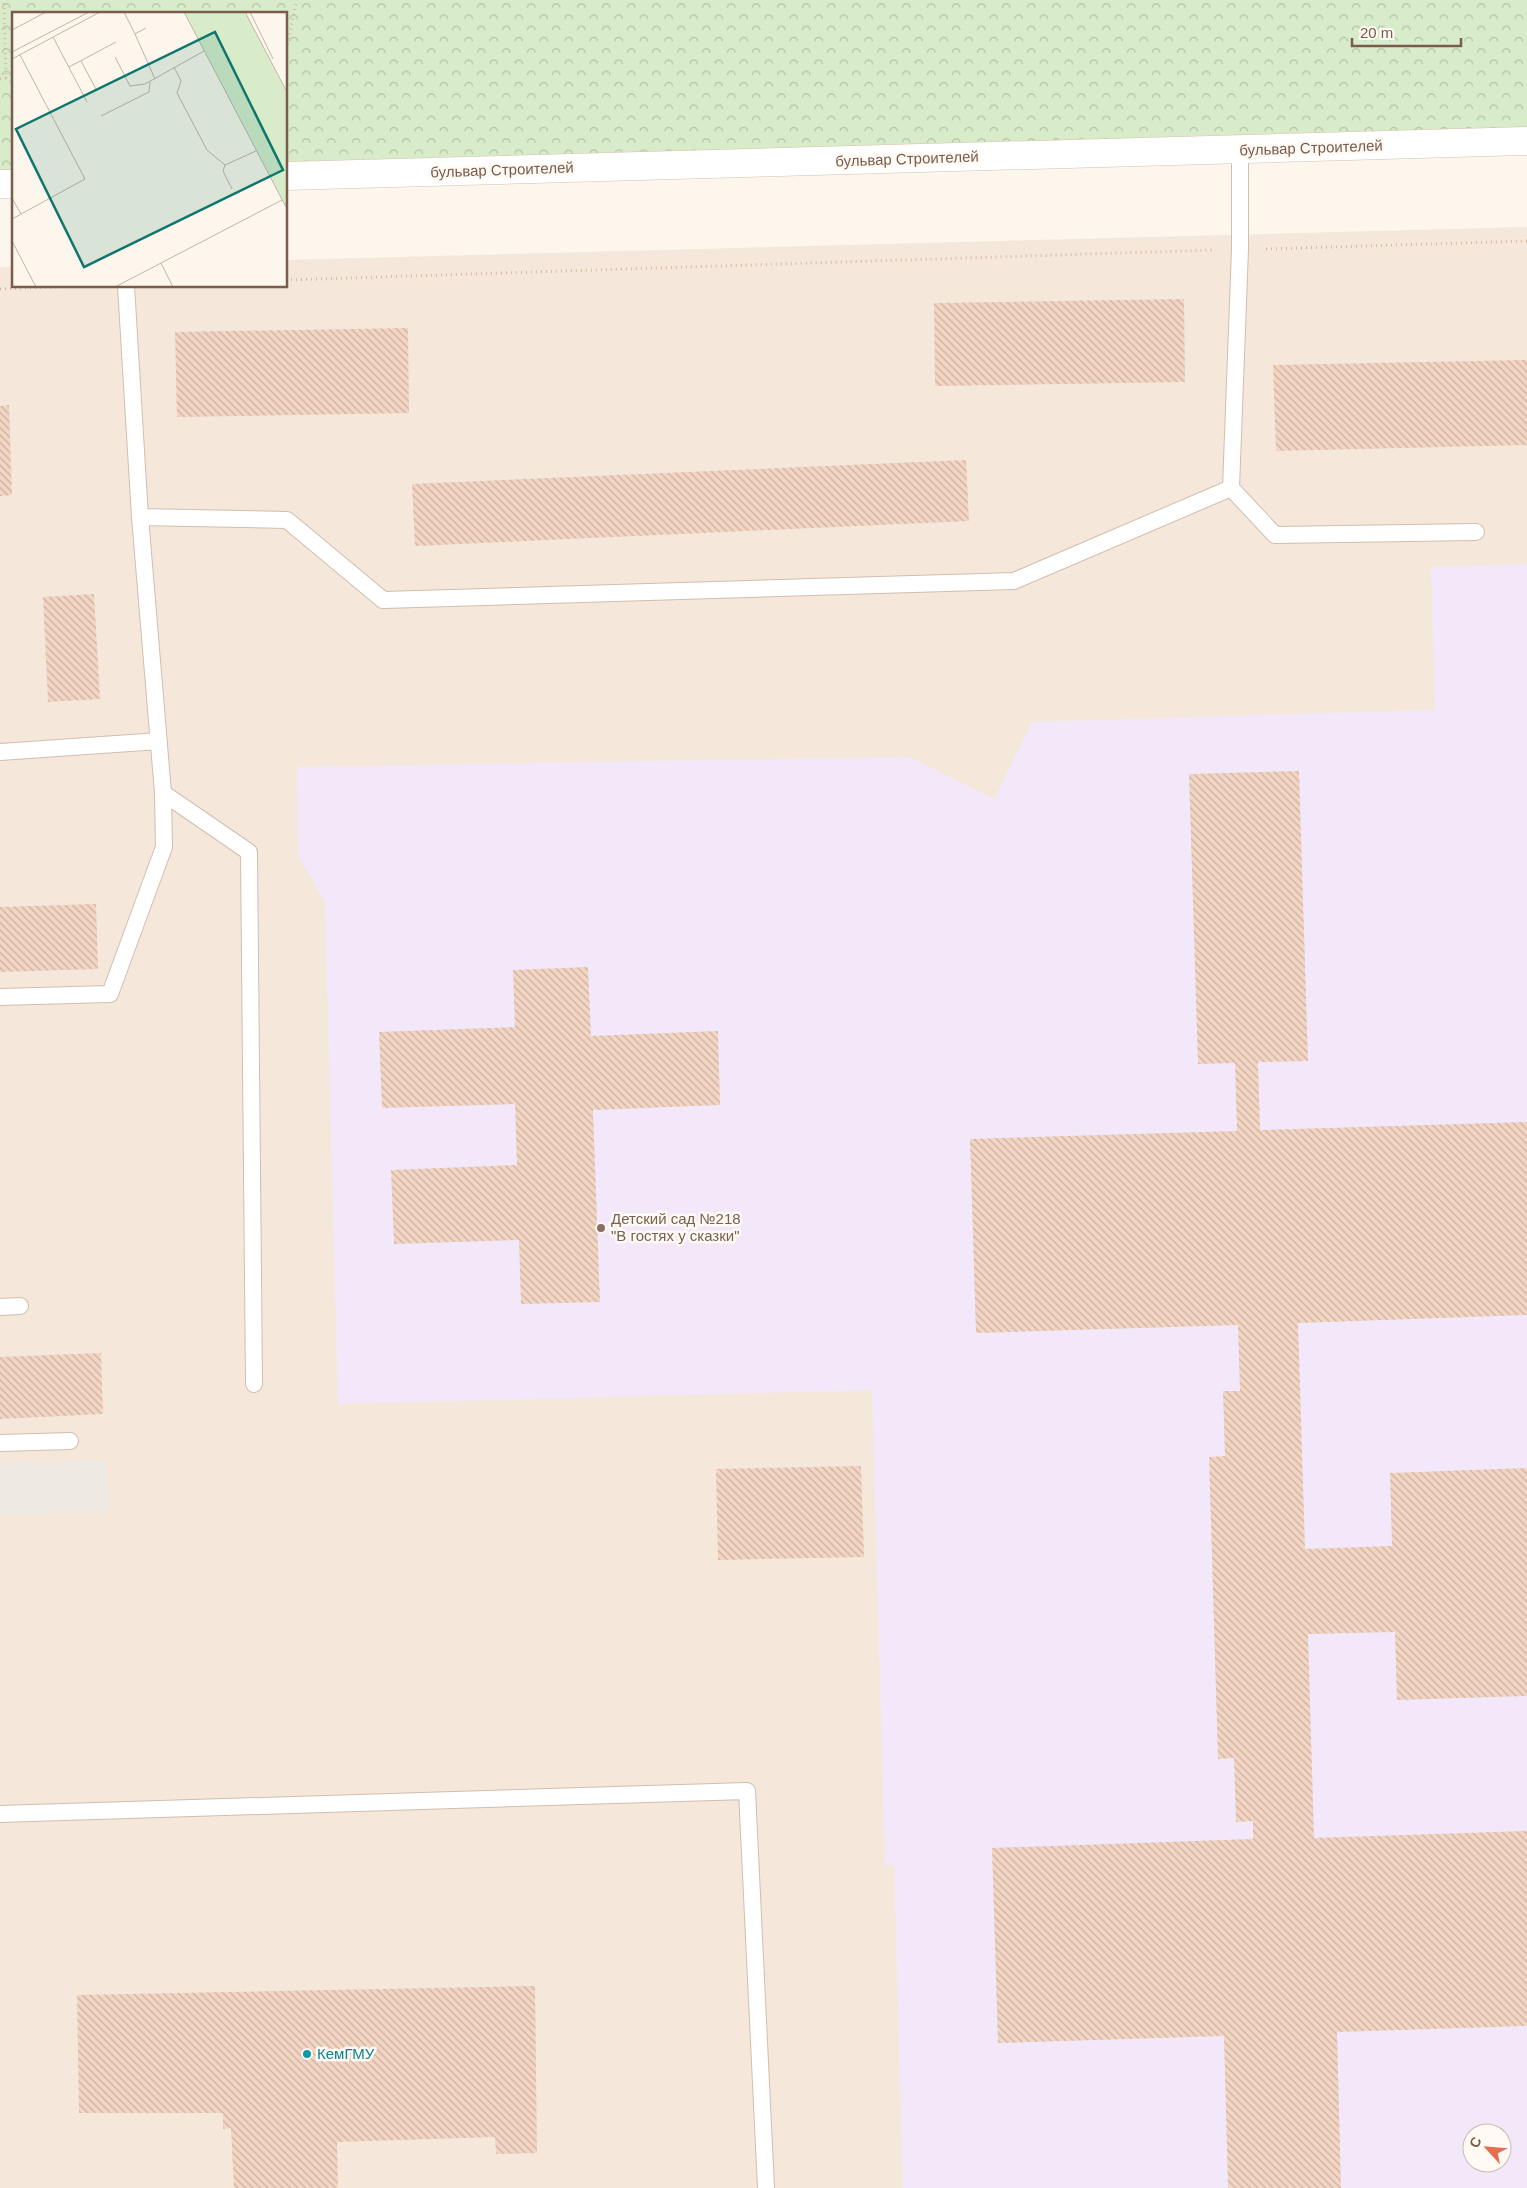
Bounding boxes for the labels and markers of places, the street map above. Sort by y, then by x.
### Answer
place label: Детский сад №218 "В гостях у сказки" [611,1210,741,1244]
marker: Детский сад №218 "В гостях у сказки" [595,1222,607,1234]
place label: КемГМУ [317,2045,375,2062]
marker: КемГМУ [301,2048,313,2060]

